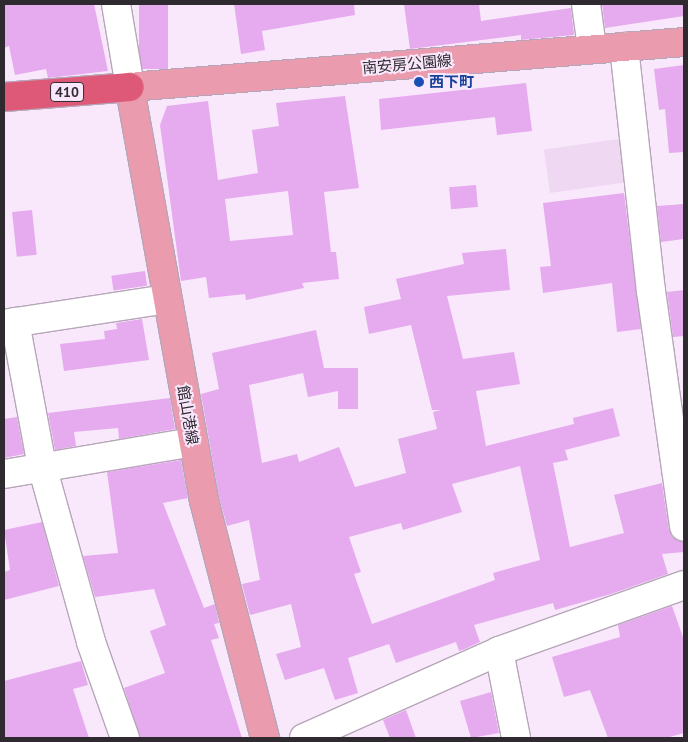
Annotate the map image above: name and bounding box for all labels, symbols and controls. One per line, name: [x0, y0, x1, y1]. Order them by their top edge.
street label: 南安房公園線: [361, 51, 453, 77]
place label: 西下町: [429, 73, 474, 91]
marker: 西下町: [413, 76, 425, 88]
road number: 410: [50, 80, 84, 104]
street label: 館山港線: [174, 384, 202, 446]

